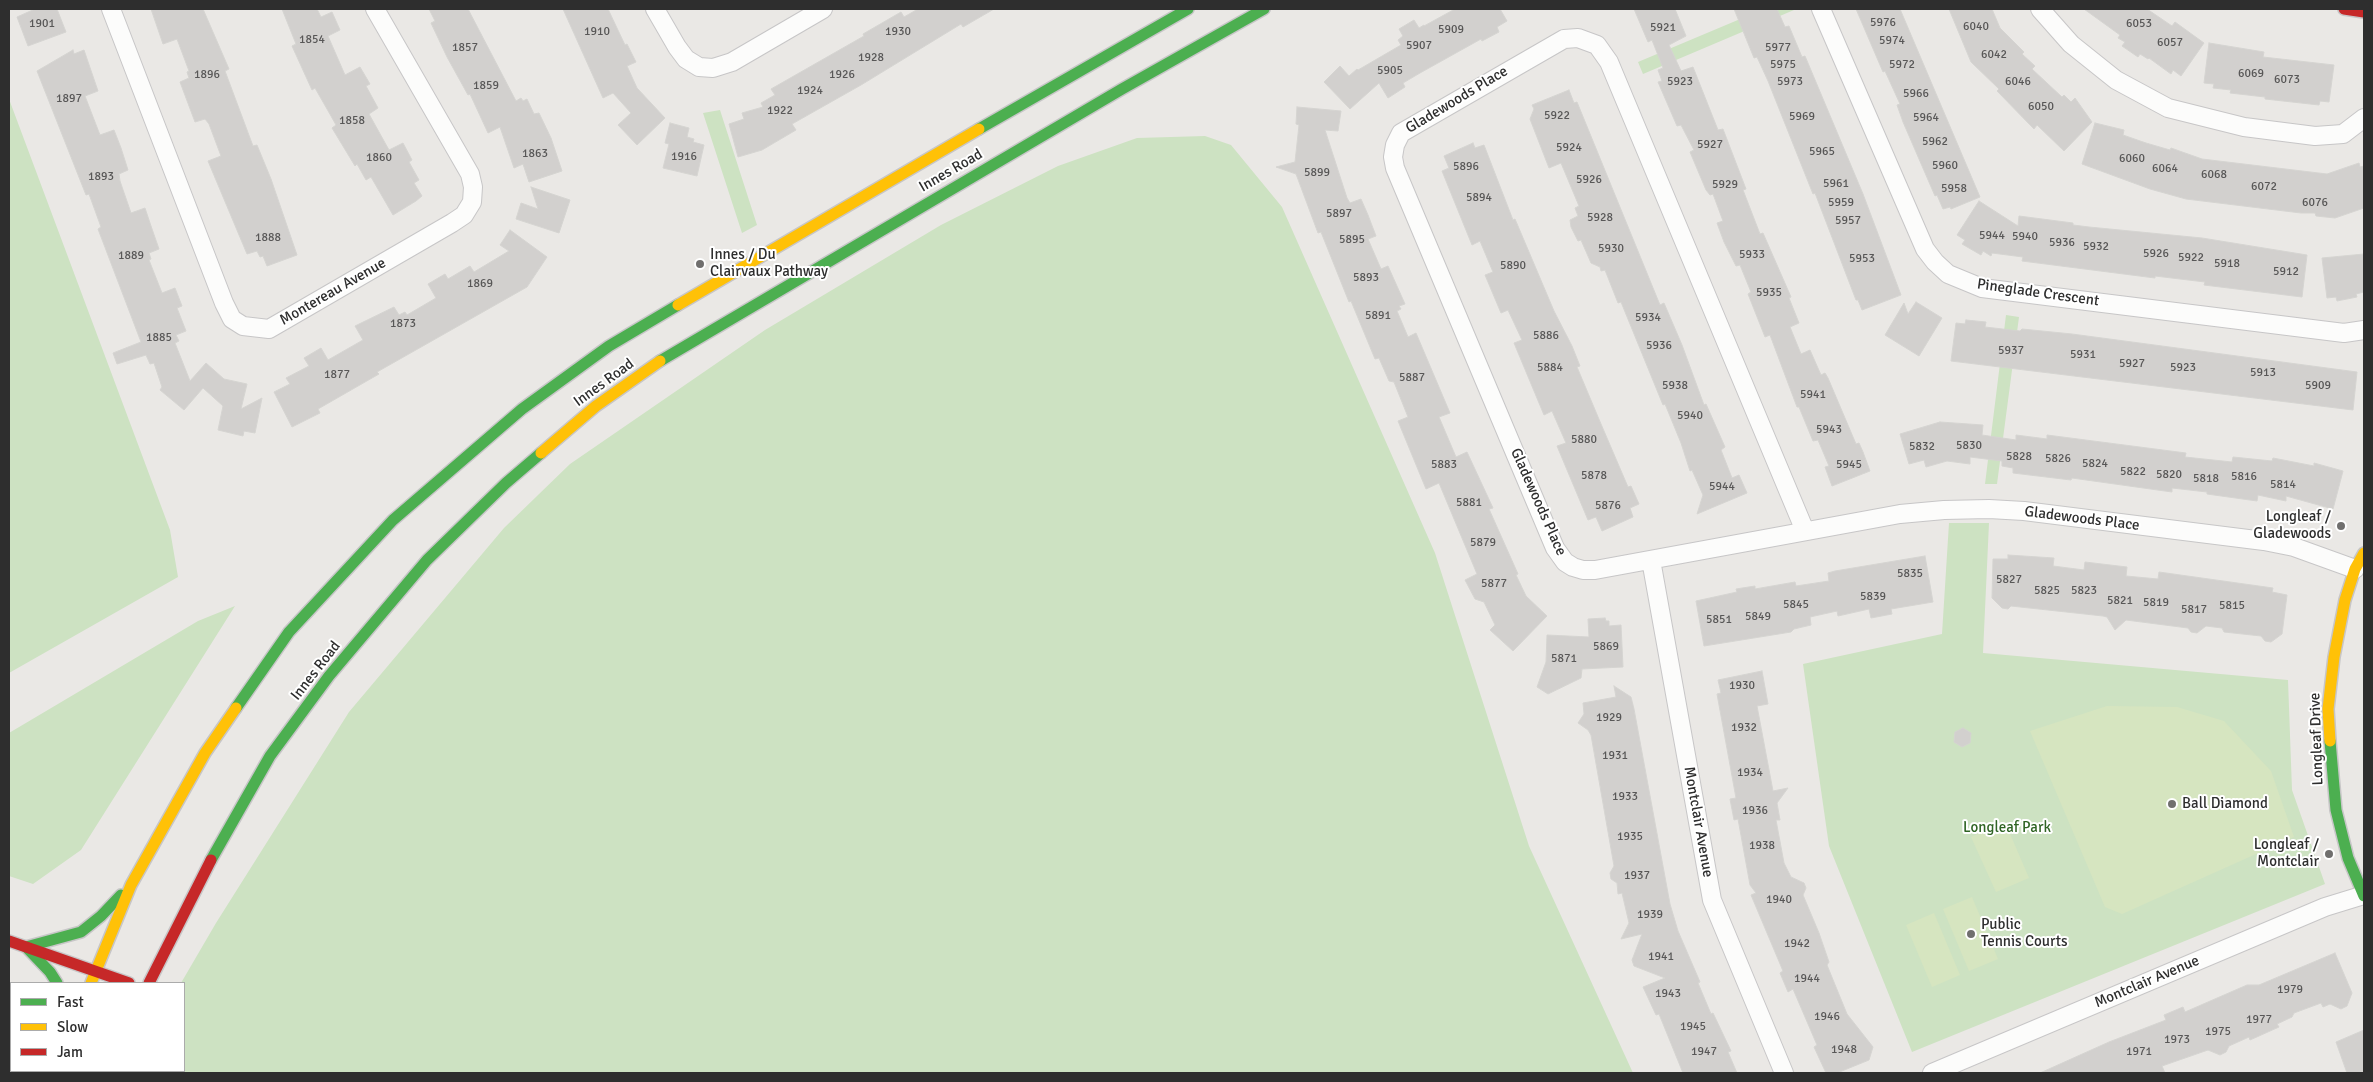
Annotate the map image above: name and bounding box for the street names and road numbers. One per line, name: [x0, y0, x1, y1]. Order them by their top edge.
street label: Gladewoods Place: [1403, 62, 1511, 138]
street label: Innes Road: [916, 146, 986, 196]
street label: Montereau Avenue: [277, 254, 389, 330]
street label: Pineglade Crescent: [1976, 276, 2100, 310]
street label: Innes Road: [570, 355, 638, 411]
street label: Gladewoods Place: [1506, 445, 1570, 559]
street label: Gladewoods Place: [2023, 503, 2141, 535]
street label: Innes Road: [287, 638, 345, 704]
street label: Longleaf Drive: [2306, 692, 2328, 786]
street label: Montclair Avenue: [1679, 765, 1717, 879]
street label: Montclair Avenue: [2092, 952, 2202, 1012]

